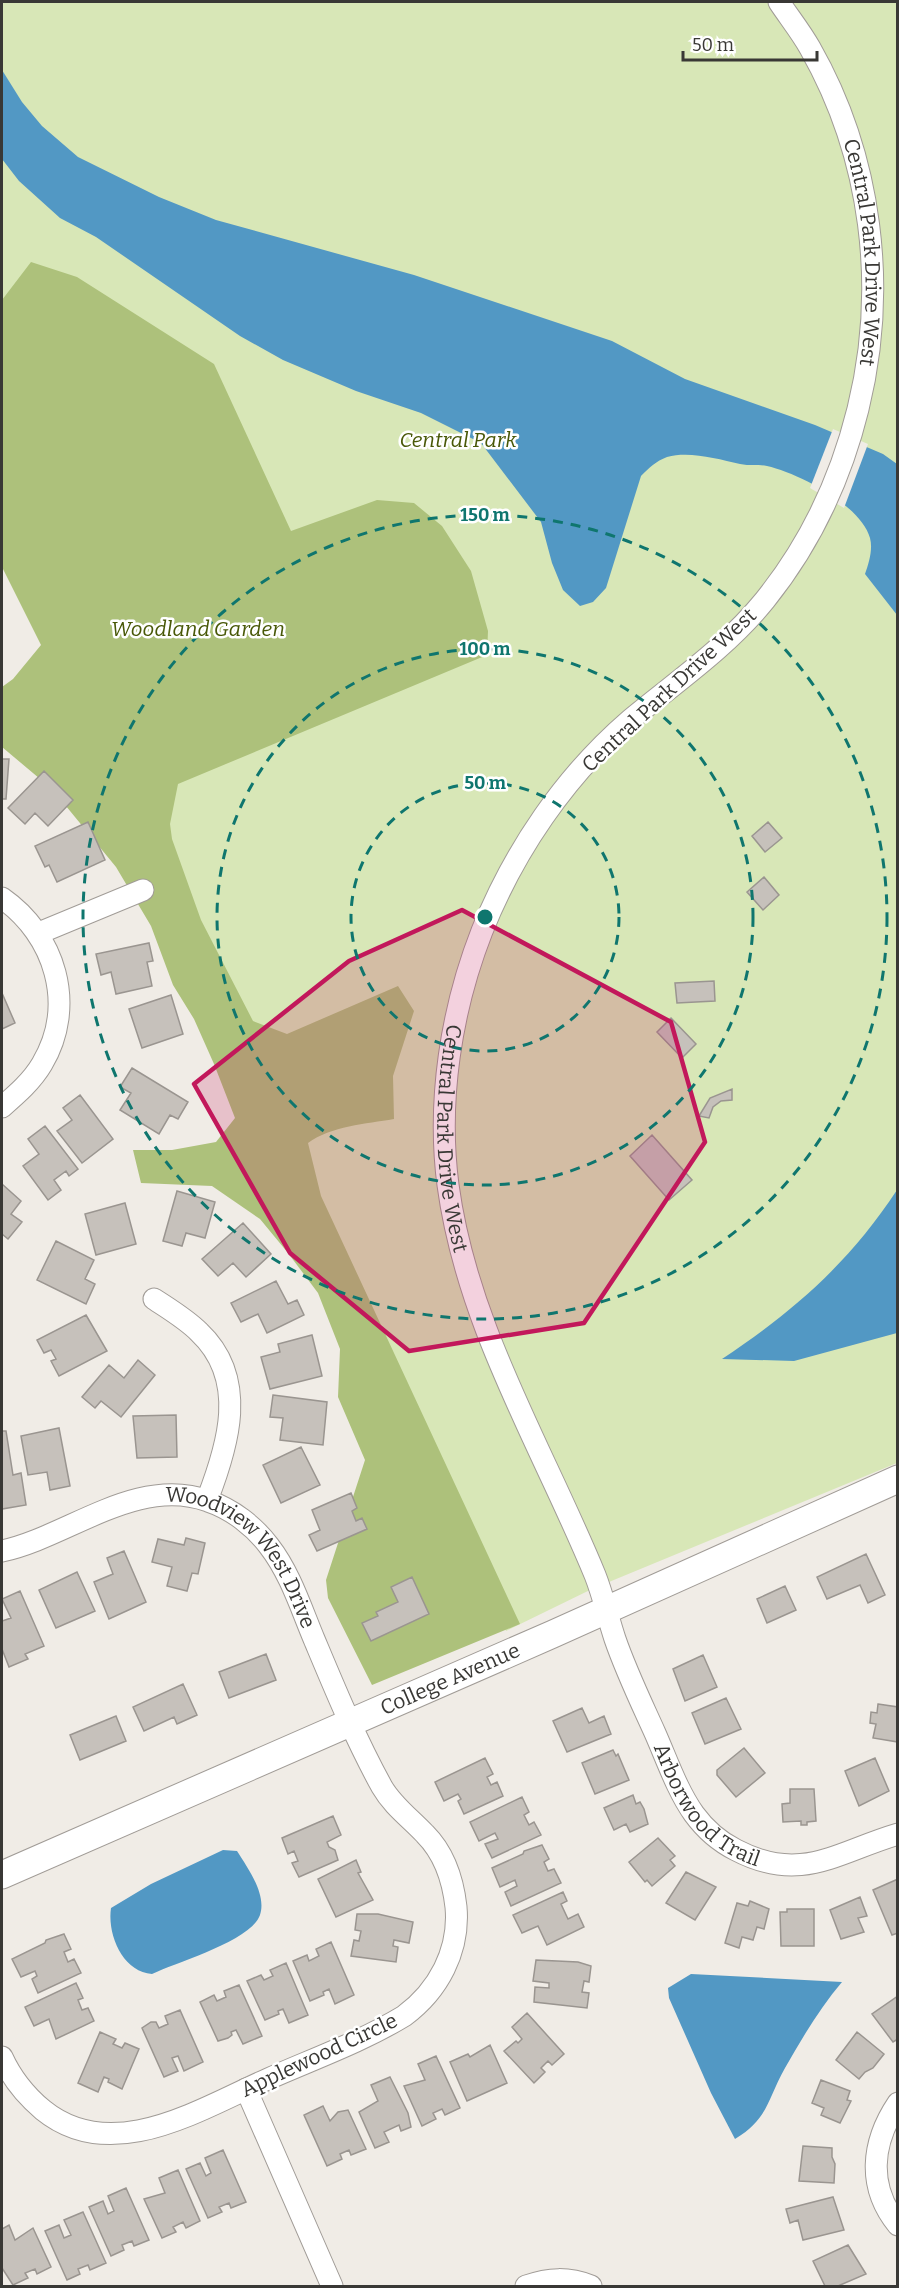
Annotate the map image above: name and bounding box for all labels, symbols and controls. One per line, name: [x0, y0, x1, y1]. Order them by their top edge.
scale bar: [683, 24, 816, 62]
text: 50 m: [692, 34, 734, 56]
street label: Central Park Drive West: [837, 136, 886, 368]
park label: Central Park: [399, 427, 517, 453]
text: 150 m: [460, 504, 510, 526]
street label: Central Park Drive West: [576, 602, 762, 778]
park label: Woodland Garden: [111, 616, 285, 642]
text: 100 m: [459, 638, 511, 660]
text: 50 m: [464, 772, 506, 794]
centre of rings: [475, 907, 495, 927]
street label: Central Park Drive West: [431, 1022, 474, 1255]
street label: Woodview West Drive: [165, 1481, 321, 1632]
street label: College Avenue: [376, 1637, 524, 1721]
street label: Arborwood Trail: [648, 1739, 764, 1872]
street label: Applewood Circle: [237, 2007, 401, 2103]

